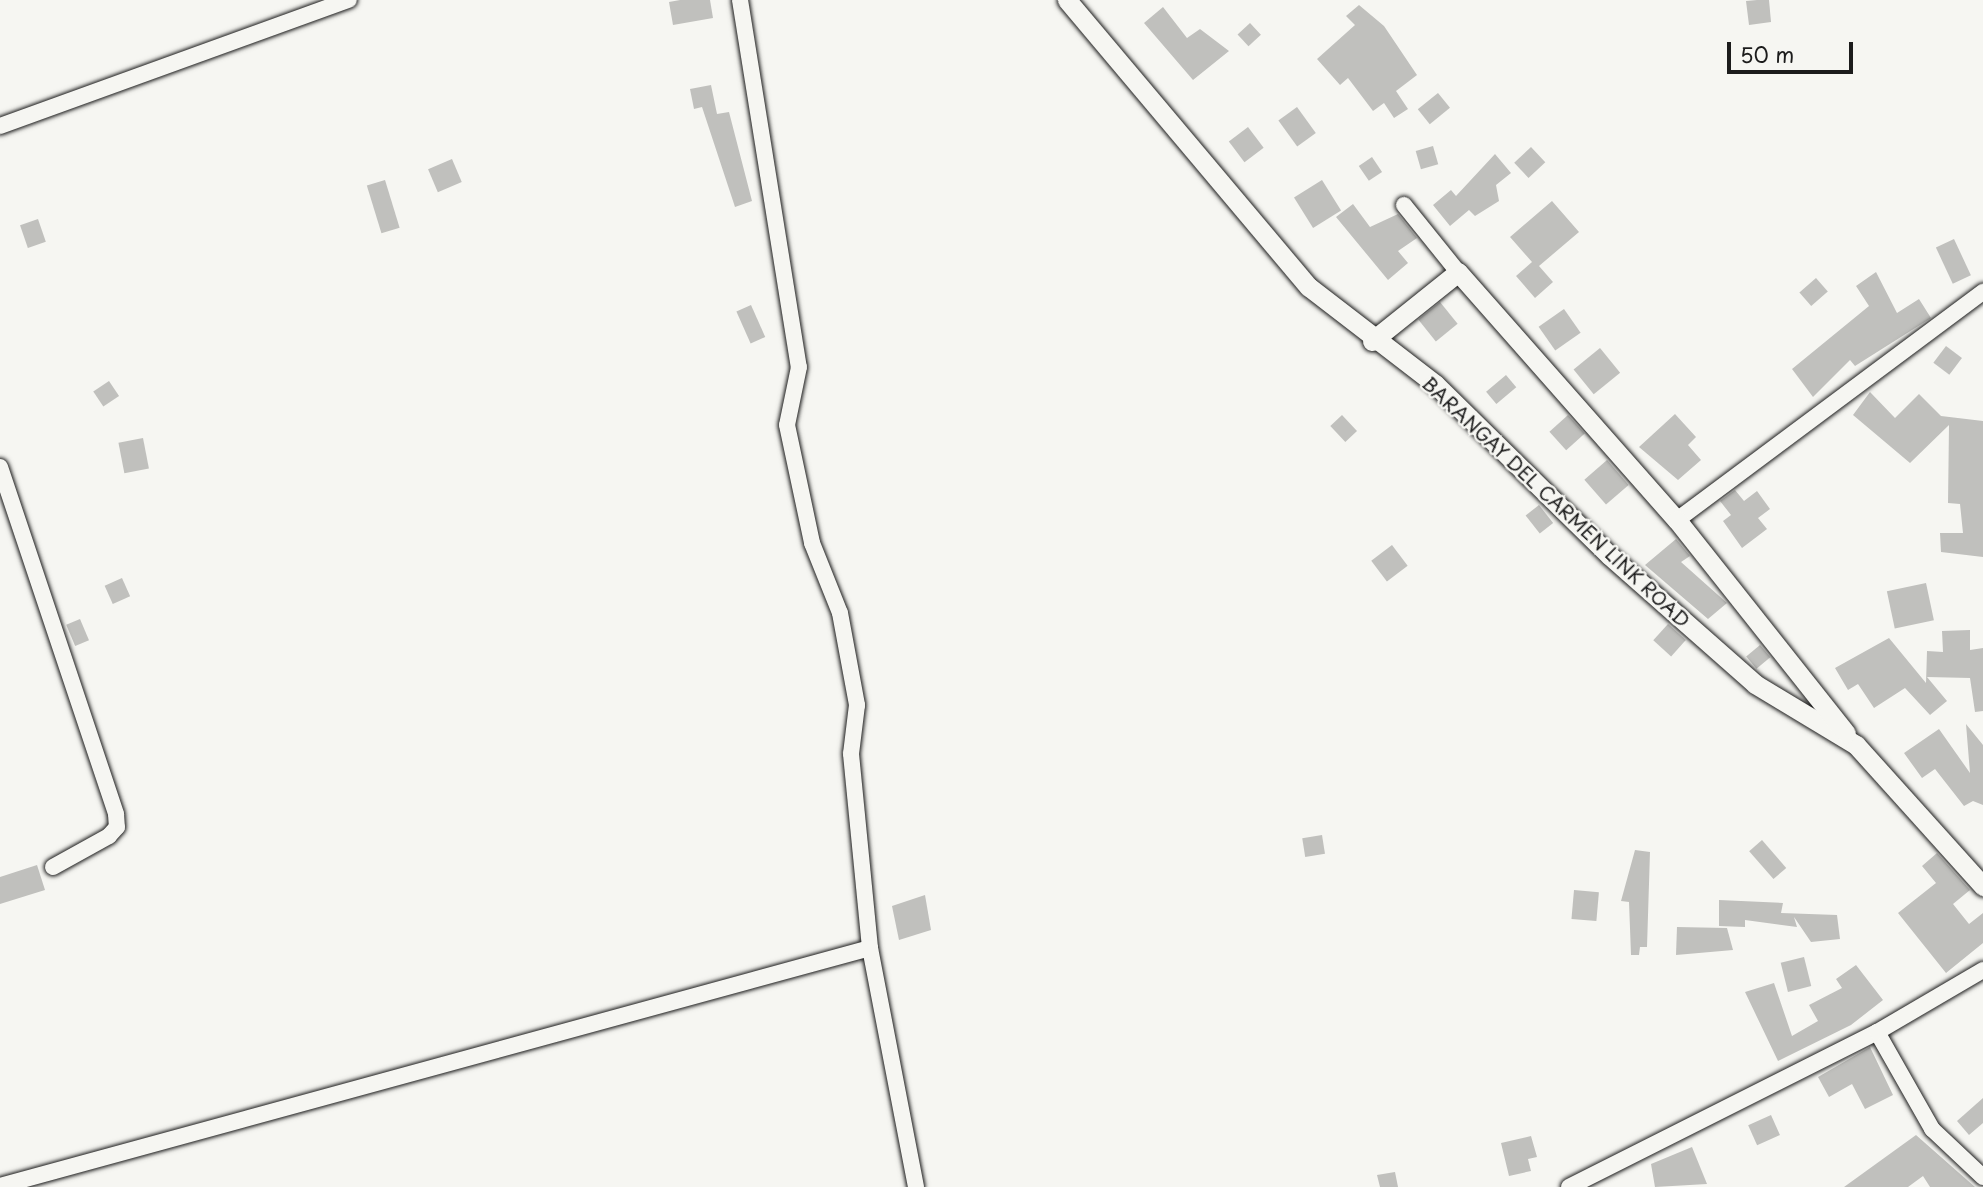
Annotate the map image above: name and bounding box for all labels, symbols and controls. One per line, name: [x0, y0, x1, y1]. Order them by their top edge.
scale bar: [1731, 28, 1857, 72]
text: 50 m: [1740, 38, 1794, 70]
street label: BARANGAY DEL CARMEN LINK ROAD: [1415, 370, 1697, 634]

